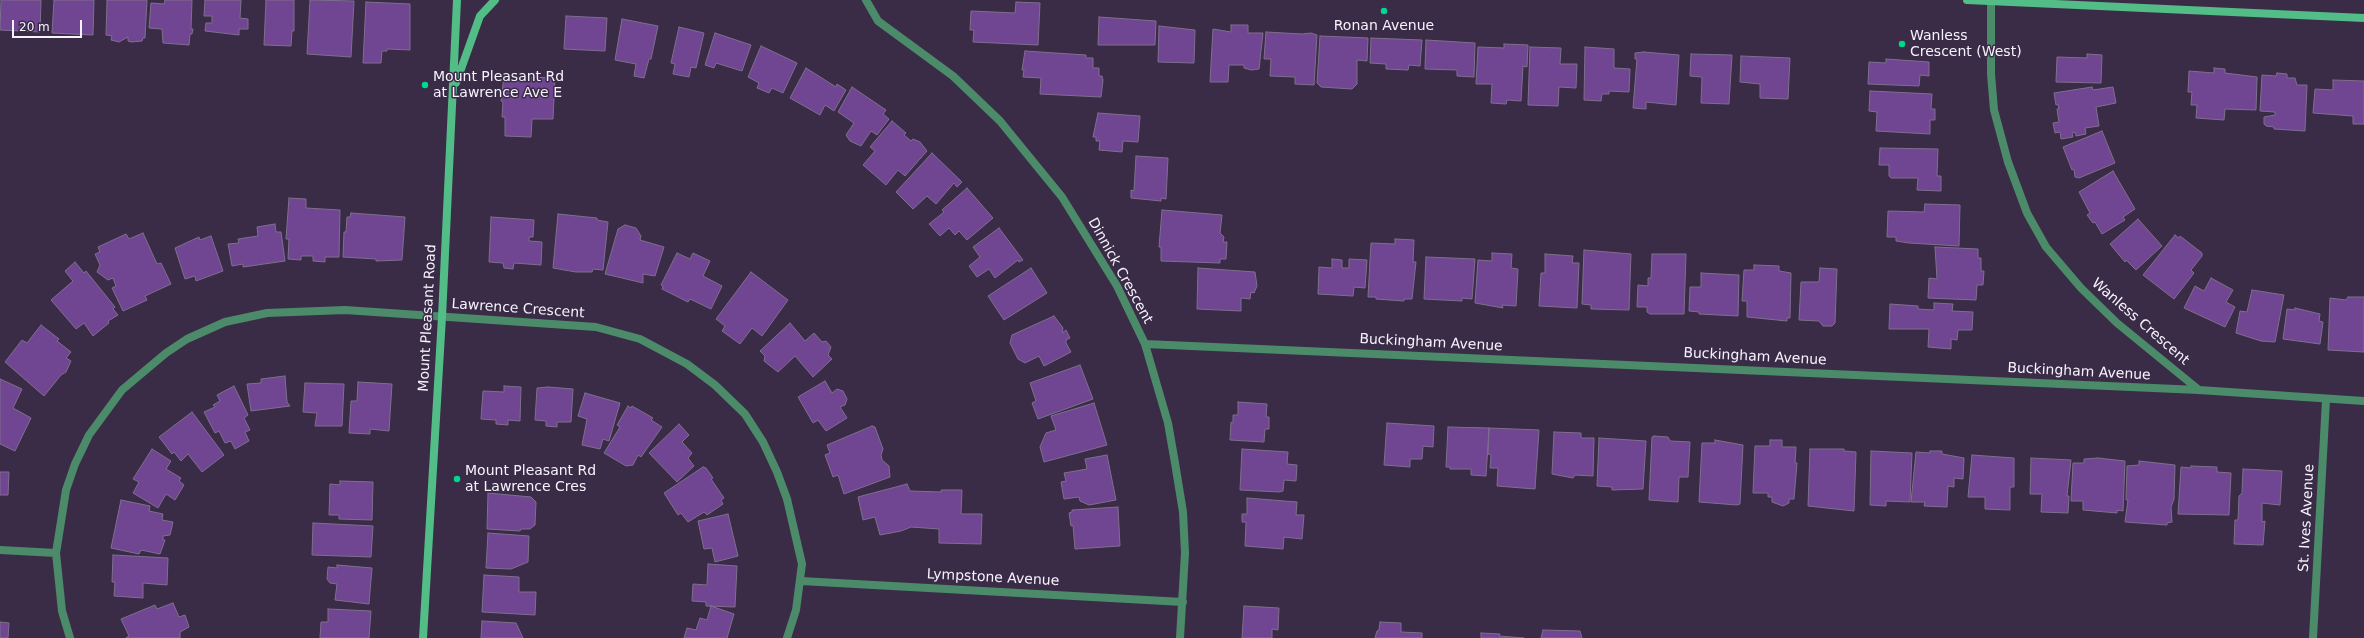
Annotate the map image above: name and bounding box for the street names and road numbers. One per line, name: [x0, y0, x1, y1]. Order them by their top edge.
street label: Dinnick Crescent: [1084, 215, 1156, 327]
street label: Mount Pleasant Road: [416, 244, 440, 392]
street label: Wanless Crescent: [2088, 275, 2192, 369]
street label: Lawrence Crescent: [451, 296, 585, 322]
street label: Buckingham Avenue: [1359, 331, 1503, 355]
street label: Buckingham Avenue: [1683, 345, 1827, 369]
street label: Buckingham Avenue: [2007, 360, 2151, 384]
street label: St. Ives Avenue: [2296, 464, 2318, 572]
street label: Lympstone Avenue: [926, 566, 1060, 590]

